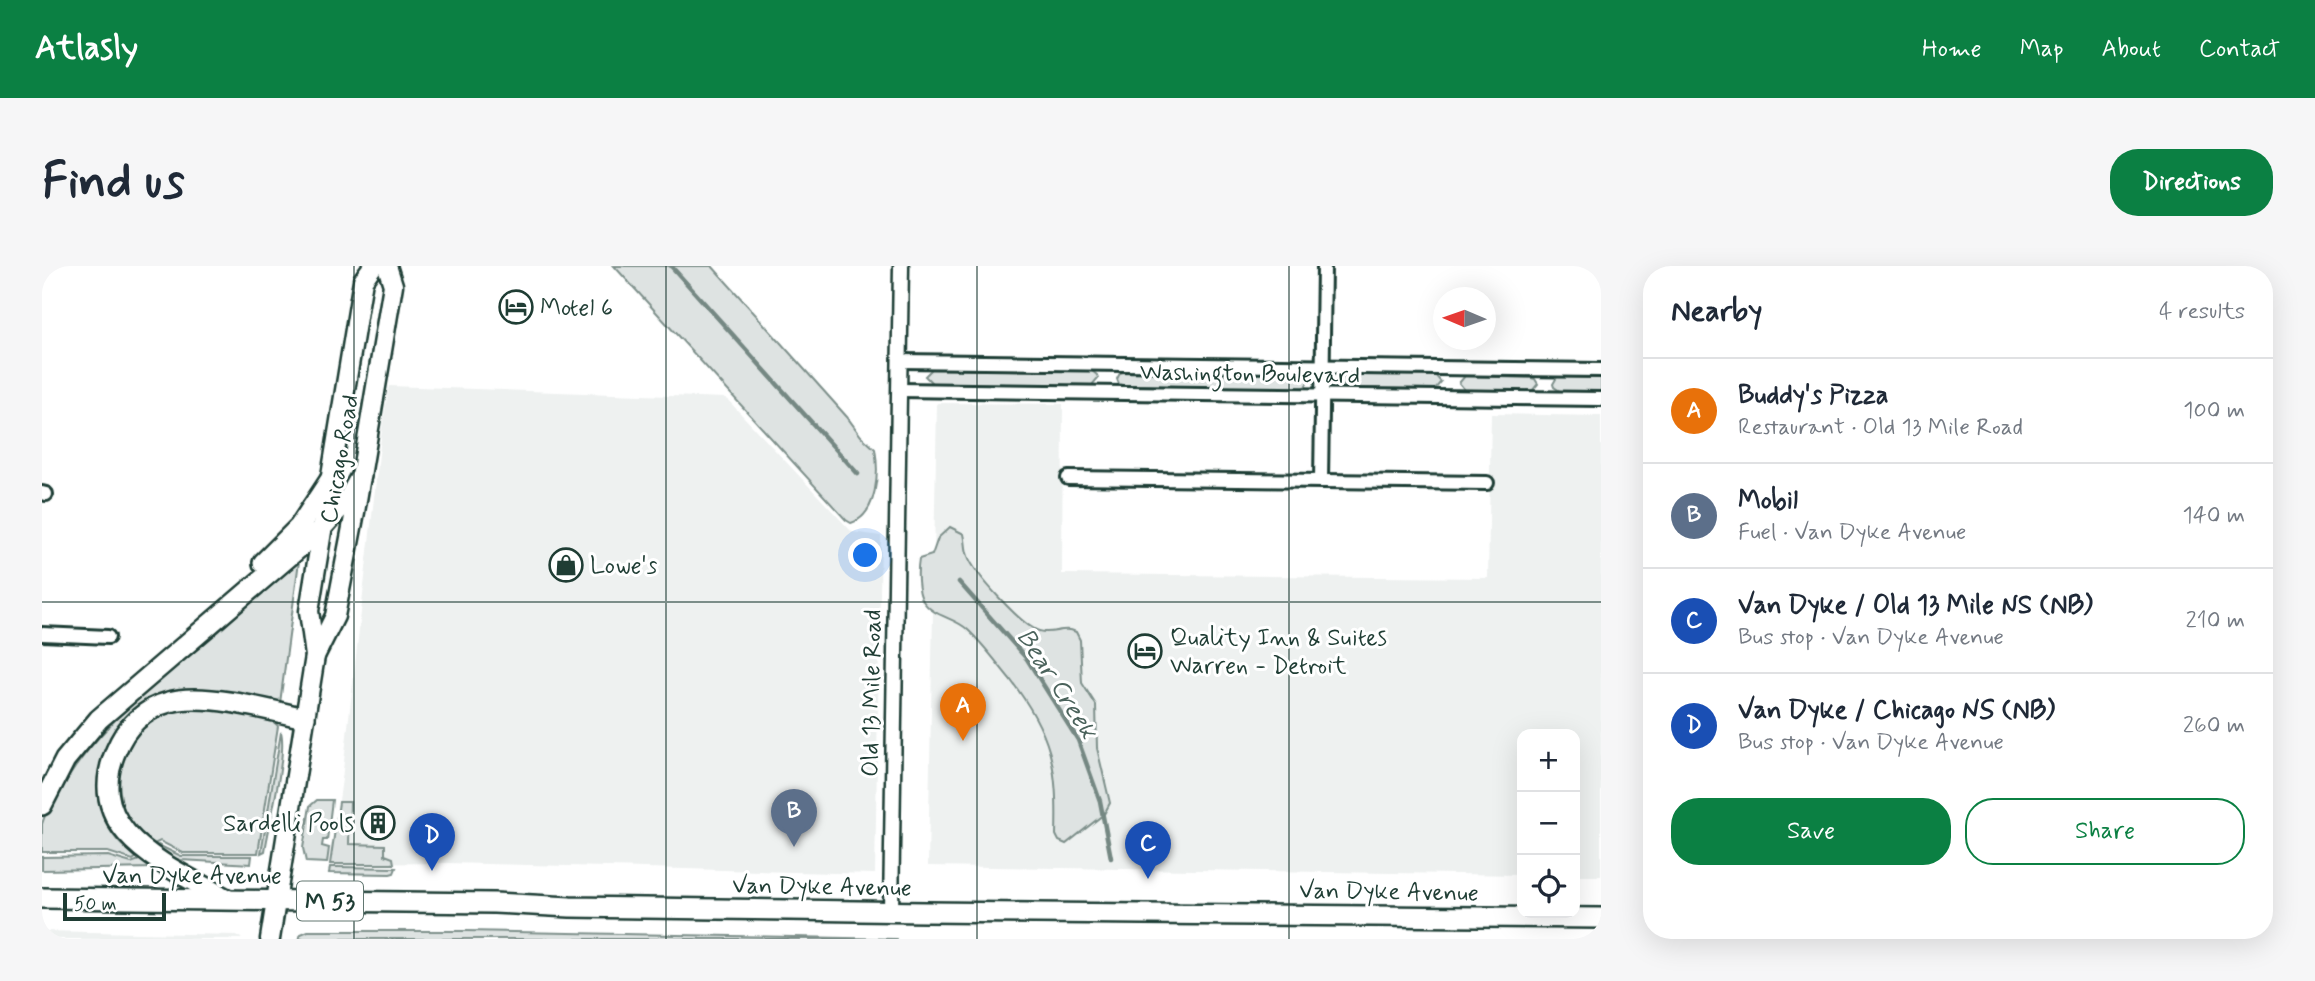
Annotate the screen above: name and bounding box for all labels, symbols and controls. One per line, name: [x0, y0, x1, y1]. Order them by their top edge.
text: Atlasly: [35, 27, 138, 71]
text: Home: [1922, 34, 1982, 65]
text: Map: [2020, 34, 2064, 65]
text: About: [2102, 34, 2161, 65]
text: Contact: [2199, 34, 2280, 65]
button: Directions: [2110, 149, 2273, 216]
text: Find us: [42, 150, 185, 215]
north arrow: [1433, 287, 1496, 350]
hotel icon: Motel 6: [497, 288, 535, 326]
text: Nearby: [1671, 292, 1762, 331]
place label: Motel 6: [540, 293, 613, 324]
text: 4 results: [2159, 297, 2245, 327]
street label: Washington Boulevard: [1139, 357, 1360, 395]
text: Buddy's Pizza: [1738, 379, 1888, 413]
street label: Chicago Road: [314, 392, 367, 526]
text: A: [1686, 396, 1702, 426]
text: 100 m: [2183, 396, 2245, 426]
text: Restaurant · Old 13 Mile Road: [1738, 413, 2023, 443]
text: Mobil: [1738, 484, 1798, 518]
text: B: [1687, 501, 1701, 531]
text: 140 m: [2182, 501, 2245, 531]
text: Fuel · Van Dyke Avenue: [1738, 518, 1966, 548]
your location: [848, 538, 882, 572]
shop icon: Lowe's: [547, 546, 585, 584]
place label: Lowe's: [590, 551, 658, 582]
text: Van Dyke / Old 13 Mile NS (NB): [1738, 589, 2093, 623]
text: C: [1686, 606, 1702, 636]
text: 210 m: [2185, 606, 2245, 636]
street label: Old 13 Mile Road: [856, 609, 889, 777]
water label: Bear Creek: [1008, 622, 1106, 747]
place label: Quality Inn & Suites Warren - Detroit: [1170, 623, 1387, 682]
text: Bus stop · Van Dyke Avenue: [1738, 623, 2004, 653]
hotel icon: Quality Inn & Suites Warren - Detroit: [1126, 632, 1164, 670]
pin: A: [940, 683, 986, 741]
text: Van Dyke / Chicago NS (NB): [1738, 694, 2055, 728]
text: D: [1686, 711, 1702, 741]
text: 260 m: [2183, 711, 2245, 741]
text: Bus stop · Van Dyke Avenue: [1738, 728, 2004, 758]
map controls: [1517, 729, 1580, 918]
button: +: [1517, 729, 1580, 792]
pin: B: [771, 789, 817, 847]
button: −: [1517, 792, 1580, 855]
button: Save: [1671, 798, 1951, 865]
button: Share: [1965, 798, 2245, 865]
building icon: Sardelli Pools: [359, 804, 397, 842]
place label: Sardelli Pools: [223, 809, 354, 840]
pin: D: [409, 813, 455, 871]
pin: C: [1125, 821, 1171, 879]
button: locate: [1517, 855, 1580, 918]
street label: Van Dyke Avenue: [102, 861, 282, 892]
street label: Van Dyke Avenue: [732, 870, 912, 905]
street label: Van Dyke Avenue: [1299, 875, 1479, 910]
road number: M 53: [297, 881, 363, 920]
scale bar: [63, 890, 166, 922]
text: 50 m: [74, 892, 117, 917]

